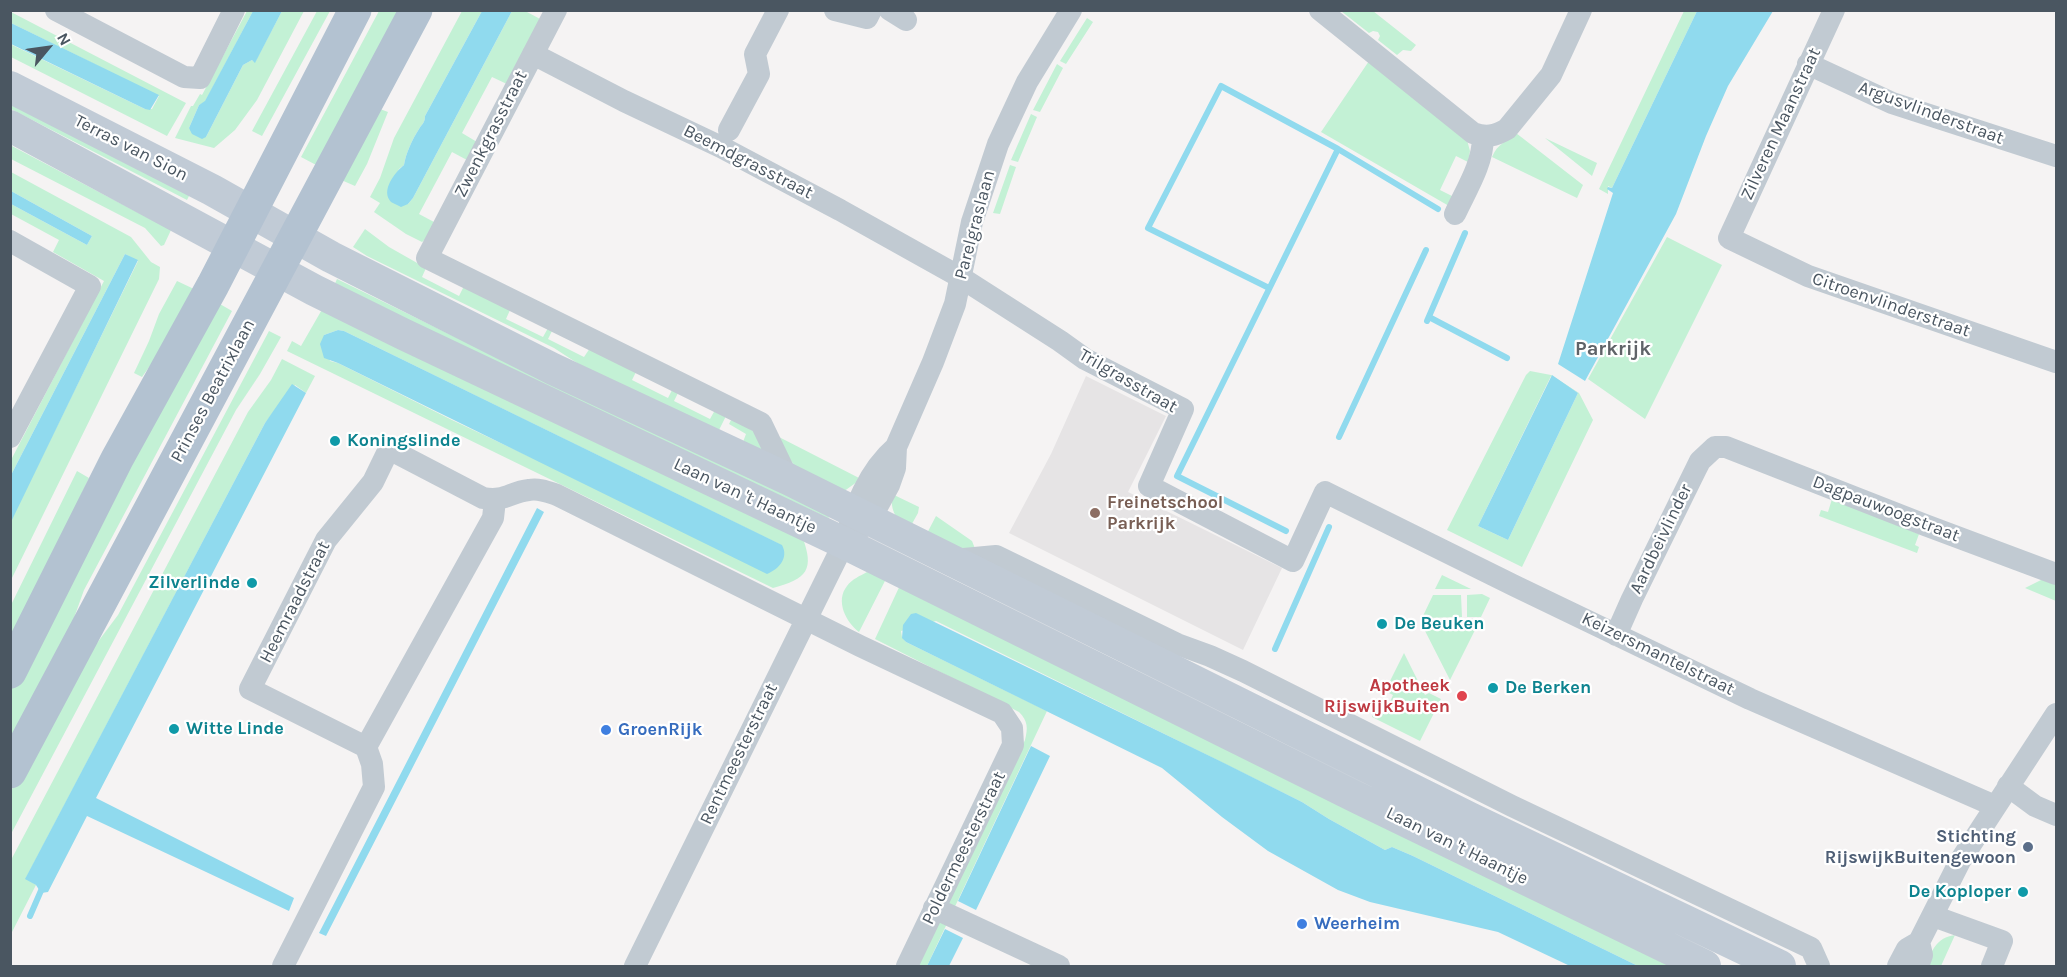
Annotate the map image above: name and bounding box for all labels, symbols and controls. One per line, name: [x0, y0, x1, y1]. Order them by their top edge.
north arrow: [18, 18, 78, 78]
text: N: [53, 29, 75, 49]
street label: Zilveren Maanstraat: [1736, 44, 1826, 204]
street label: Zwenkgrasstraat: [450, 67, 532, 201]
street label: Argusvlinderstraat: [1855, 77, 2007, 149]
street label: Terras van Sion: [71, 110, 191, 186]
street label: Beemdgrasstraat: [680, 120, 816, 204]
street label: Parelgraslaan: [950, 168, 1000, 282]
street label: Citroenvlinderstraat: [1809, 268, 1973, 342]
street label: Prinses Beatrixlaan: [166, 316, 260, 466]
district label: Parkrijk: [1575, 337, 1651, 361]
street label: Trilgrasstraat: [1075, 344, 1181, 418]
place label: Koningslinde: [347, 430, 460, 452]
marker: Koningslinde: [328, 434, 342, 448]
street label: Laan van 't Haantje: [670, 453, 820, 539]
street label: Dagpauwoogstraat: [1810, 471, 1962, 547]
street label: Aardbeivlinder: [1625, 481, 1697, 597]
place label: Freinetschool Parkrijk: [1107, 492, 1223, 534]
marker: Freinetschool Parkrijk: [1088, 506, 1102, 520]
street label: Heemraadstraat: [255, 538, 335, 666]
place label: Zilverlinde: [148, 572, 240, 594]
marker: Zilverlinde: [245, 576, 259, 590]
street label: Keizersmantelstraat: [1578, 608, 1738, 700]
place label: De Beuken: [1394, 613, 1484, 635]
marker: De Beuken: [1375, 617, 1389, 631]
place label: Apotheek RijswijkBuiten: [1324, 675, 1450, 718]
place label: De Berken: [1505, 677, 1591, 699]
street label: Rentmeesterstraat: [695, 680, 783, 828]
marker: De Berken: [1486, 681, 1500, 695]
marker: Apotheek RijswijkBuiten: [1455, 689, 1469, 703]
place label: Witte Linde: [186, 718, 284, 740]
place label: GroenRijk: [618, 719, 702, 741]
marker: Witte Linde: [167, 722, 181, 736]
marker: GroenRijk: [599, 723, 613, 737]
street label: Poldermeesterstraat: [917, 768, 1011, 928]
street label: Laan van 't Haantje: [1382, 802, 1532, 890]
place label: Stichting RijswijkBuitengewoon: [1825, 826, 2016, 868]
marker: Stichting RijswijkBuitengewoon: [2021, 840, 2035, 854]
place label: De Koploper: [1908, 881, 2011, 903]
marker: De Koploper: [2016, 885, 2030, 899]
place label: Weerheim: [1314, 913, 1400, 935]
marker: Weerheim: [1295, 917, 1309, 931]

